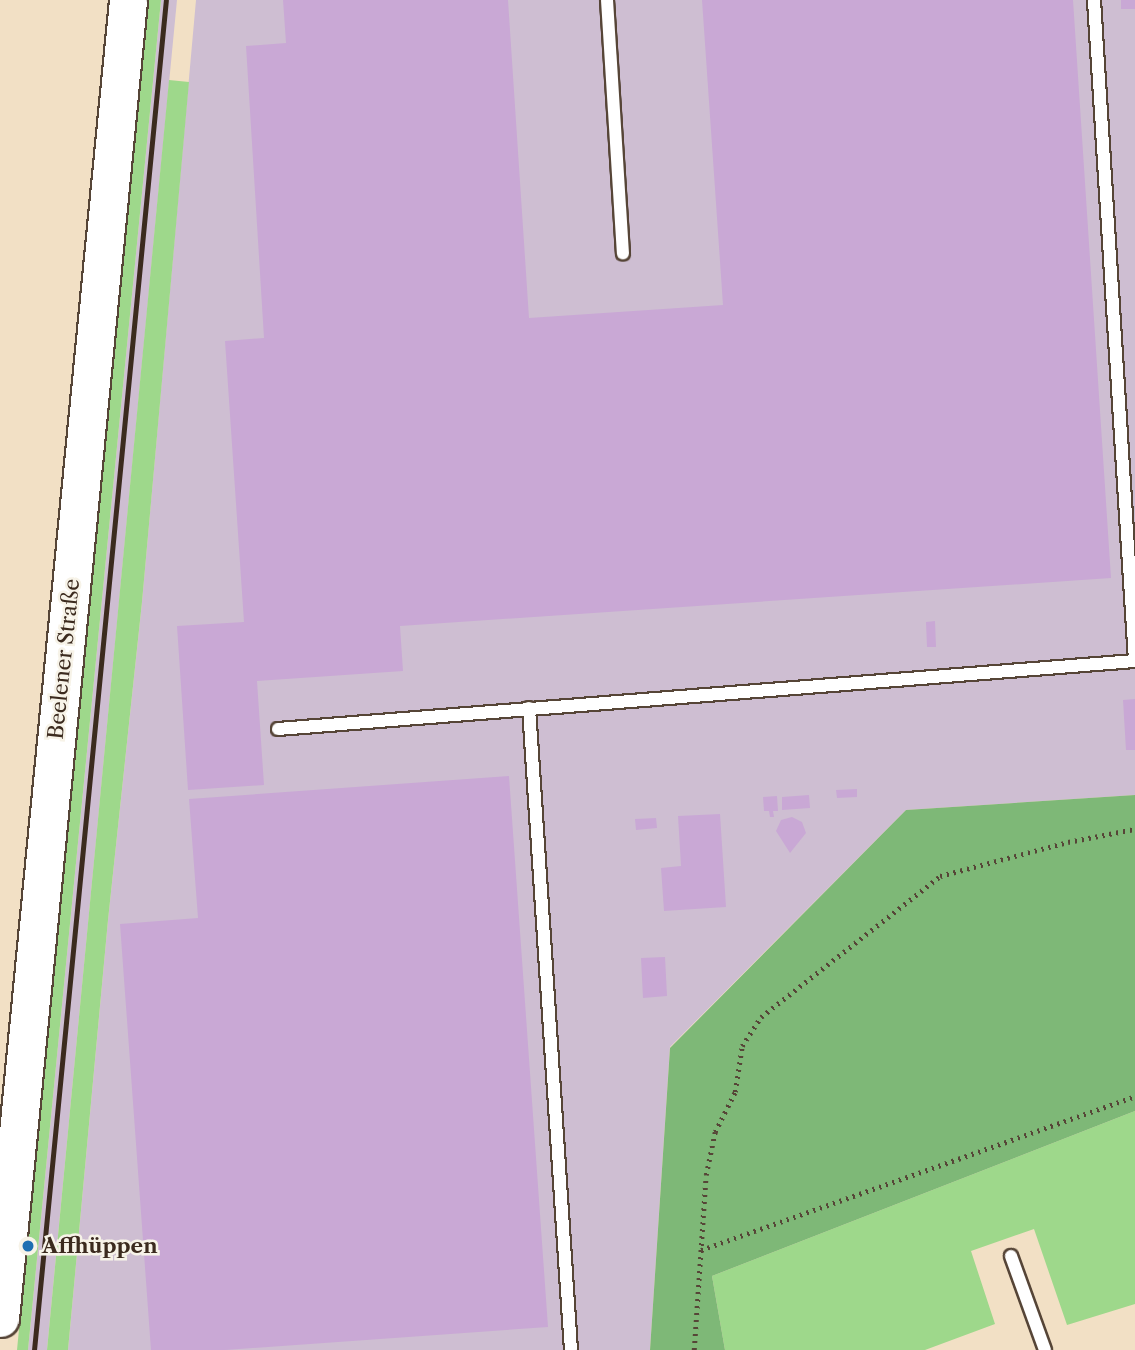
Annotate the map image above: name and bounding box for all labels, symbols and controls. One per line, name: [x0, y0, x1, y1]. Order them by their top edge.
street label: Beelener Straße: [43, 577, 85, 741]
place label: Affhüppen: [42, 1233, 158, 1259]
marker: Affhüppen: [20, 1238, 36, 1254]

